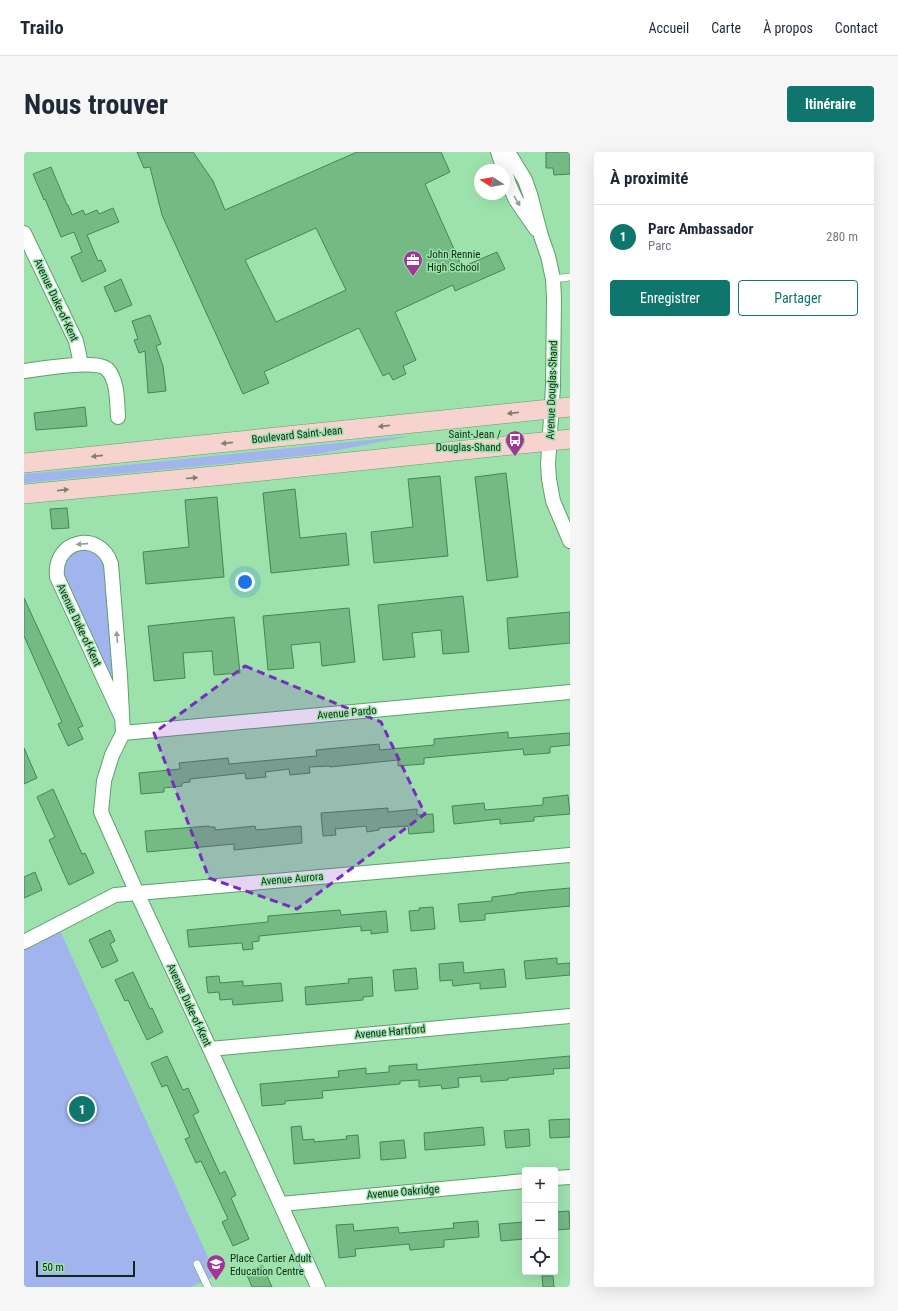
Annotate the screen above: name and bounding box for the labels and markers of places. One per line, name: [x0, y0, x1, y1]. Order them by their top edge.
place label: John Rennie High School: [427, 248, 480, 274]
office icon: John Rennie High School: [402, 249, 424, 277]
place label: Saint-Jean / Douglas-Shand: [436, 428, 501, 454]
bus stop icon: Saint-Jean / Douglas-Shand: [504, 429, 526, 457]
pin: 1: [69, 1094, 95, 1124]
place label: Place Cartier Adult Education Centre: [230, 1252, 312, 1278]
school or university icon: Place Cartier Adult Education Centre: [205, 1253, 227, 1281]

